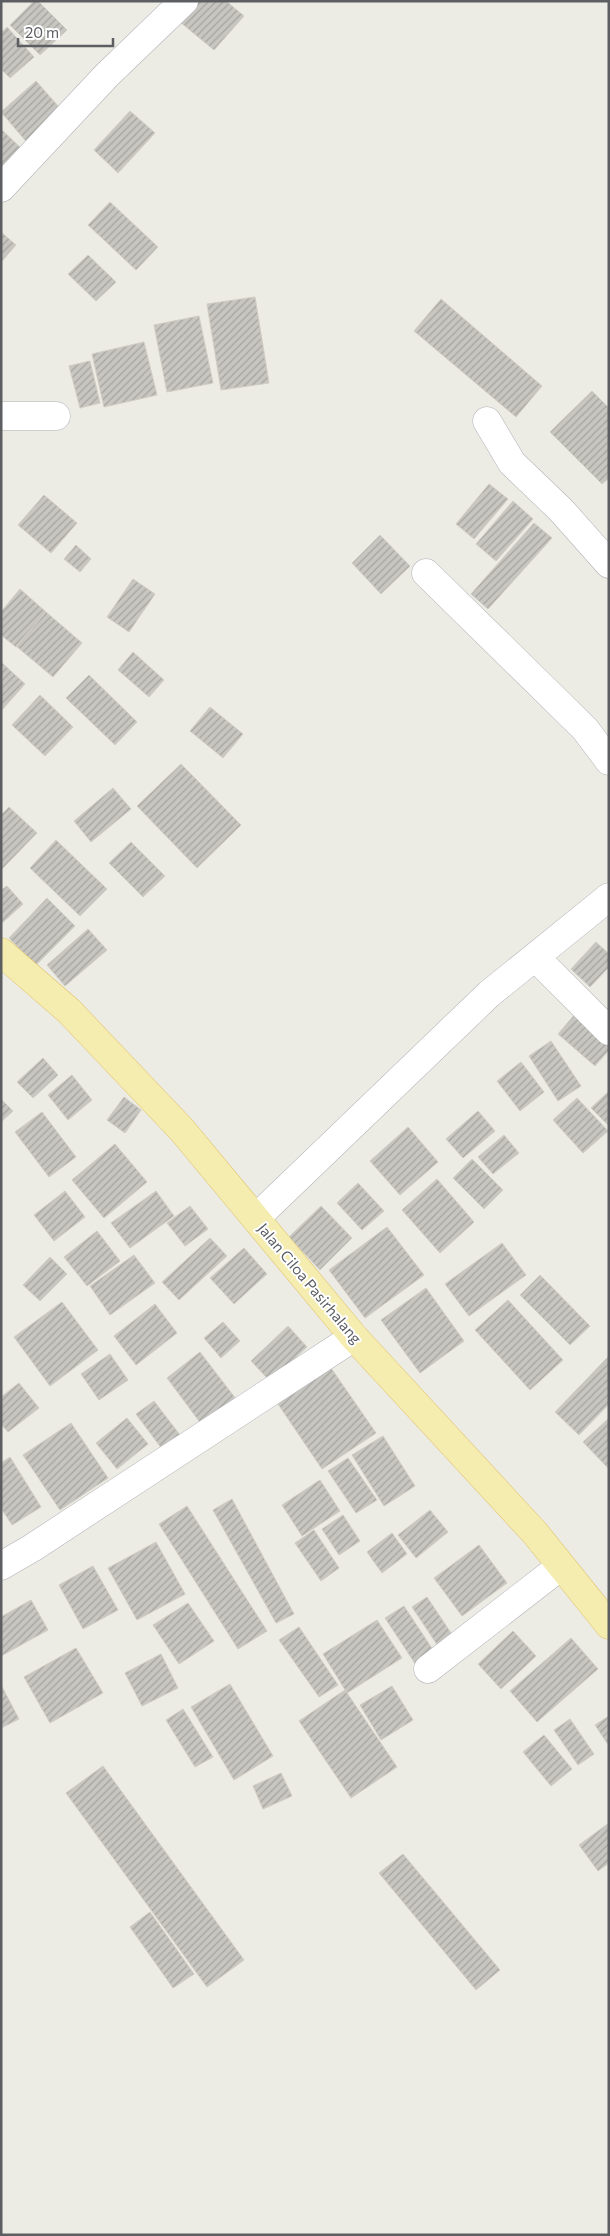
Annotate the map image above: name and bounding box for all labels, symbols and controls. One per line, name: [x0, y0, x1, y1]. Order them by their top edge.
scale bar: [18, 15, 112, 47]
text: 20 m: [25, 23, 59, 41]
street label: Jalan Ciloa Pasirhalang: [254, 1219, 366, 1347]

